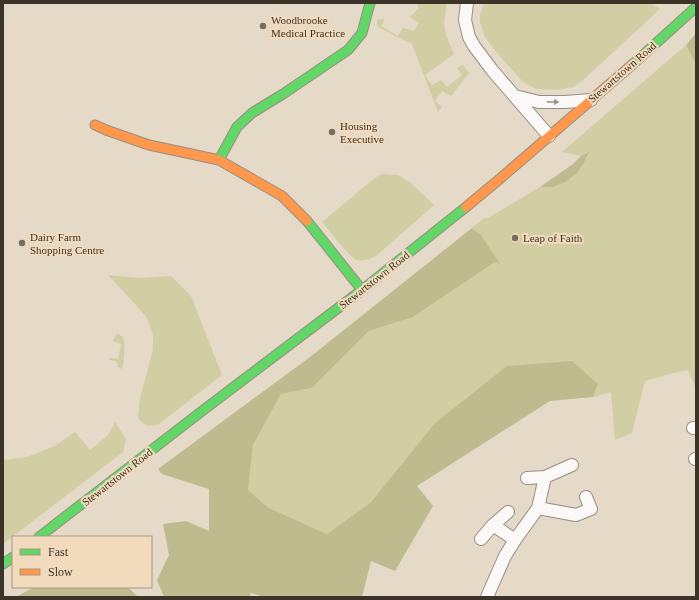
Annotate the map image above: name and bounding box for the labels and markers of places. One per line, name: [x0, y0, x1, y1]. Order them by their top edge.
place label: Woodbrooke Medical Practice: [271, 14, 345, 39]
marker: Woodbrooke Medical Practice: [258, 21, 268, 31]
place label: Housing Executive: [340, 120, 384, 145]
marker: Housing Executive: [327, 127, 337, 137]
place label: Dairy Farm Shopping Centre: [30, 231, 104, 256]
place label: Leap of Faith: [523, 232, 583, 244]
marker: Leap of Faith: [510, 233, 520, 243]
marker: Dairy Farm Shopping Centre: [17, 238, 27, 248]

